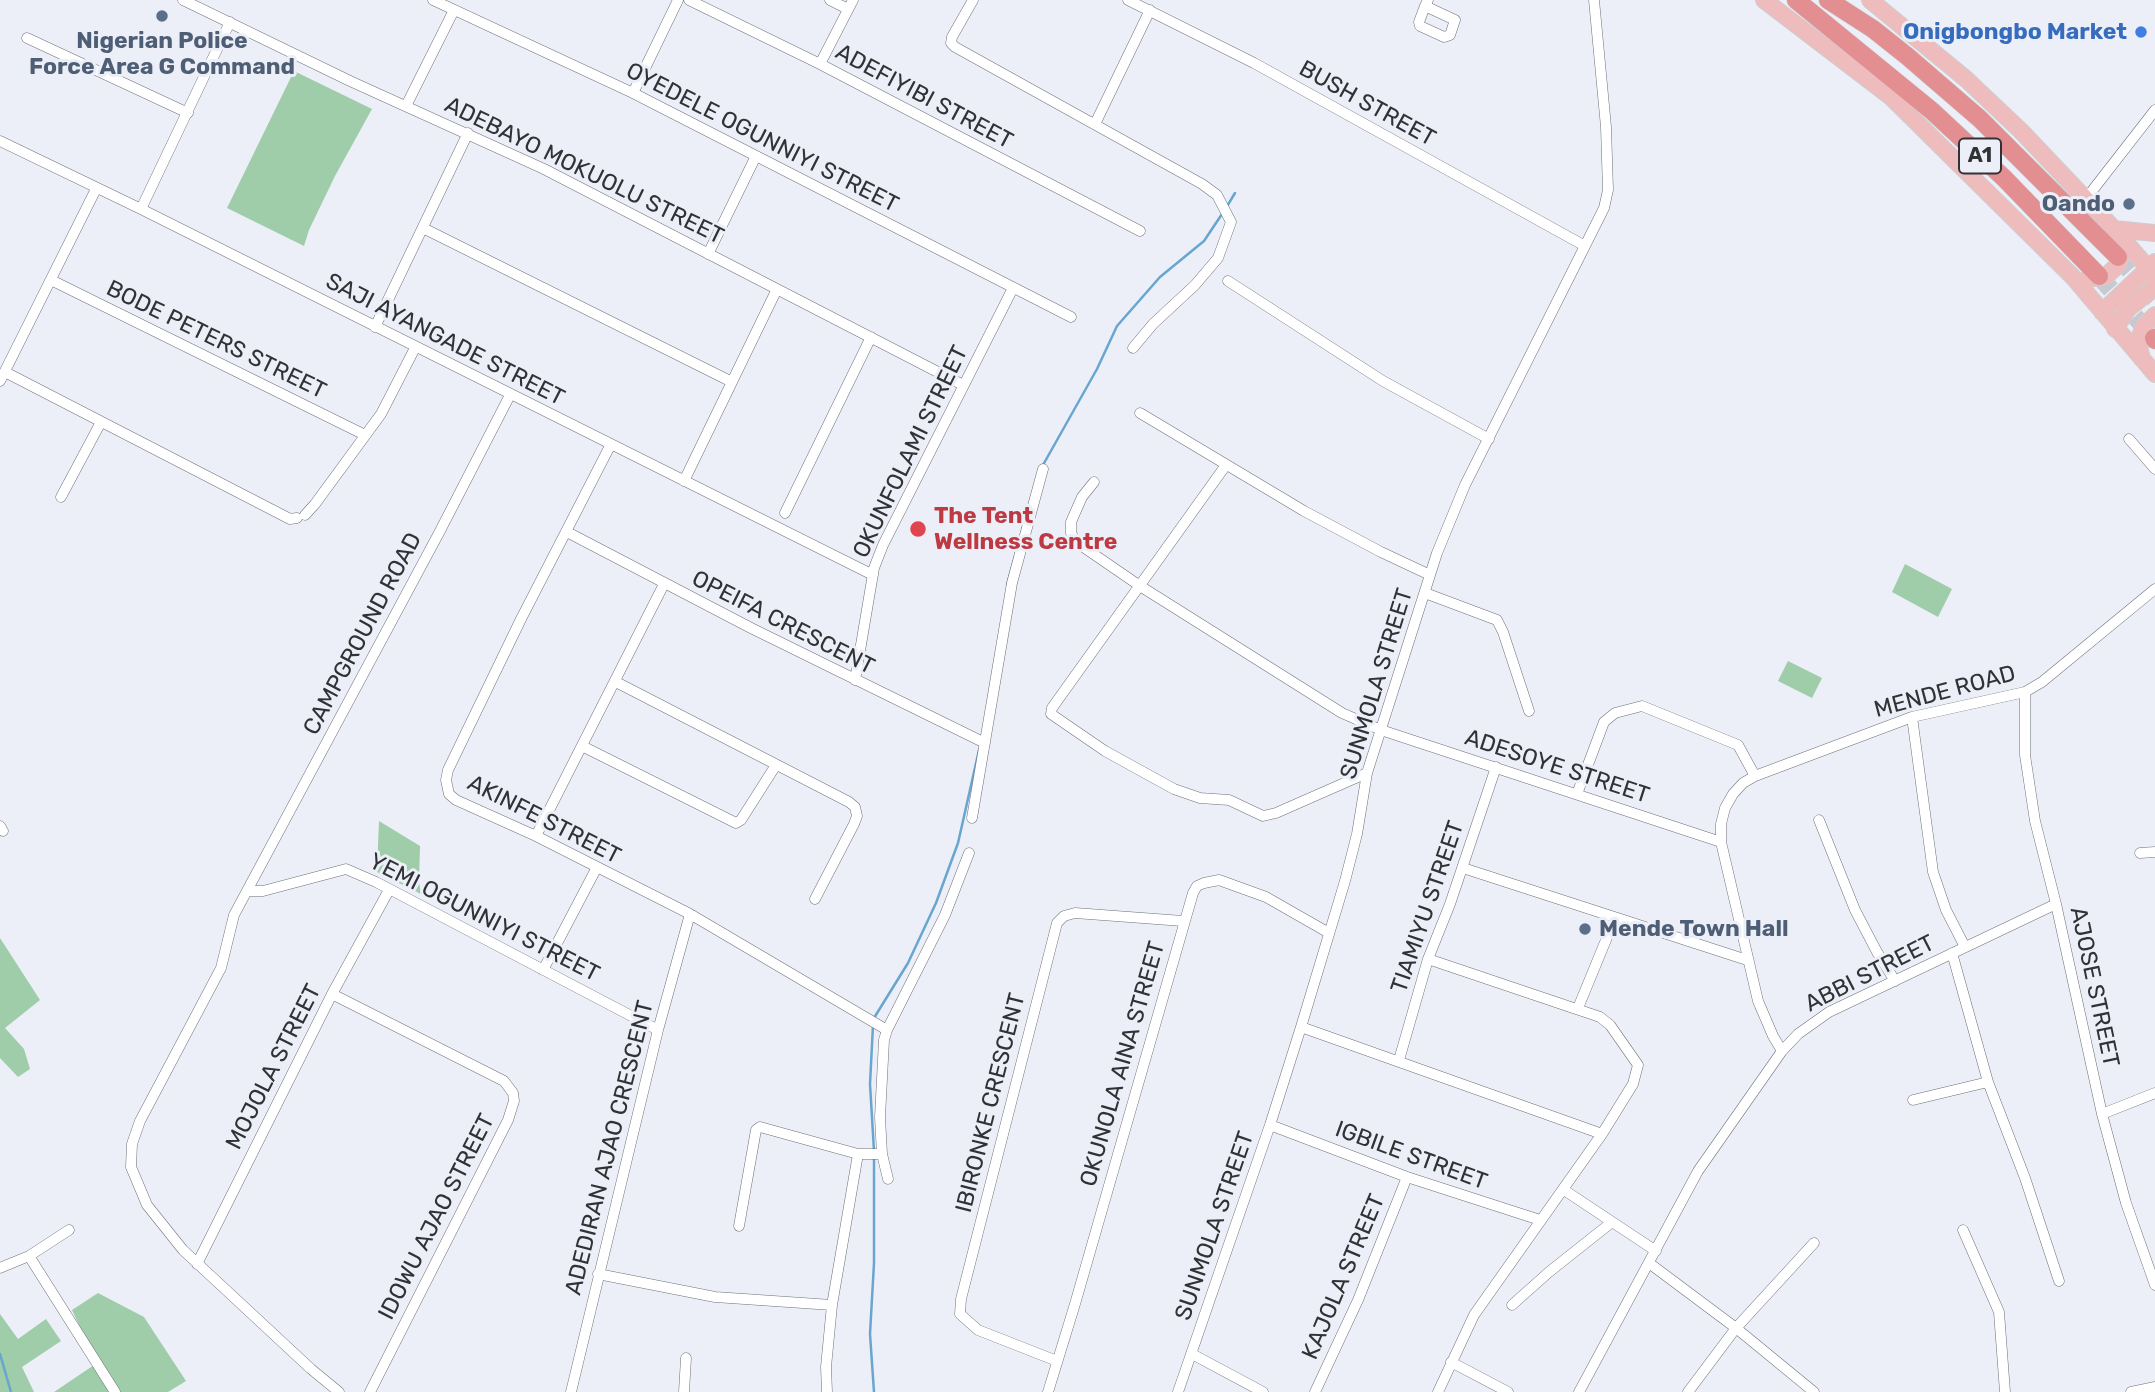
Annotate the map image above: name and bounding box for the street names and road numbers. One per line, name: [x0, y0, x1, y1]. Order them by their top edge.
street label: ADEFIYIBI STREET: [831, 39, 1017, 155]
street label: BUSH STREET: [1294, 55, 1440, 153]
street label: OYEDELE OGUNNIYI STREET: [621, 57, 903, 219]
street label: ADEBAYO MOKUOLU STREET: [440, 91, 728, 251]
road number: A1: [1959, 138, 2001, 174]
street label: SAJI AYANGADE STREET: [321, 268, 569, 412]
street label: BODE PETERS STREET: [102, 275, 330, 405]
street label: OKUNFOLAMI STREET: [848, 341, 974, 563]
street label: CAMPGROUND ROAD: [298, 528, 428, 740]
street label: OPEIFA CRESCENT: [687, 565, 879, 681]
street label: SUNMOLA STREET: [1335, 585, 1419, 783]
street label: MENDE ROAD: [1871, 660, 2019, 724]
street label: ADESOYE STREET: [1461, 724, 1653, 810]
street label: AKINFE STREET: [463, 770, 625, 870]
street label: TIAMIYU STREET: [1386, 817, 1470, 997]
street label: YEMI OGUNNIYI STREET: [364, 848, 604, 988]
street label: AJOSE STREET: [2064, 904, 2124, 1070]
street label: ABBI STREET: [1801, 930, 1939, 1018]
street label: OKUNOLA AINA STREET: [1075, 938, 1171, 1190]
street label: MOJOLA STREET: [220, 980, 328, 1154]
street label: IBIRONKE CRESCENT: [950, 990, 1032, 1216]
street label: ADEDIRAN AJAO CRESCENT: [560, 998, 660, 1298]
street label: IDOWU AJAO STREET: [373, 1110, 501, 1324]
street label: IGBILE STREET: [1331, 1116, 1491, 1196]
street label: SUNMOLA STREET: [1170, 1128, 1260, 1324]
street label: KAJOLA STREET: [1297, 1190, 1391, 1364]

